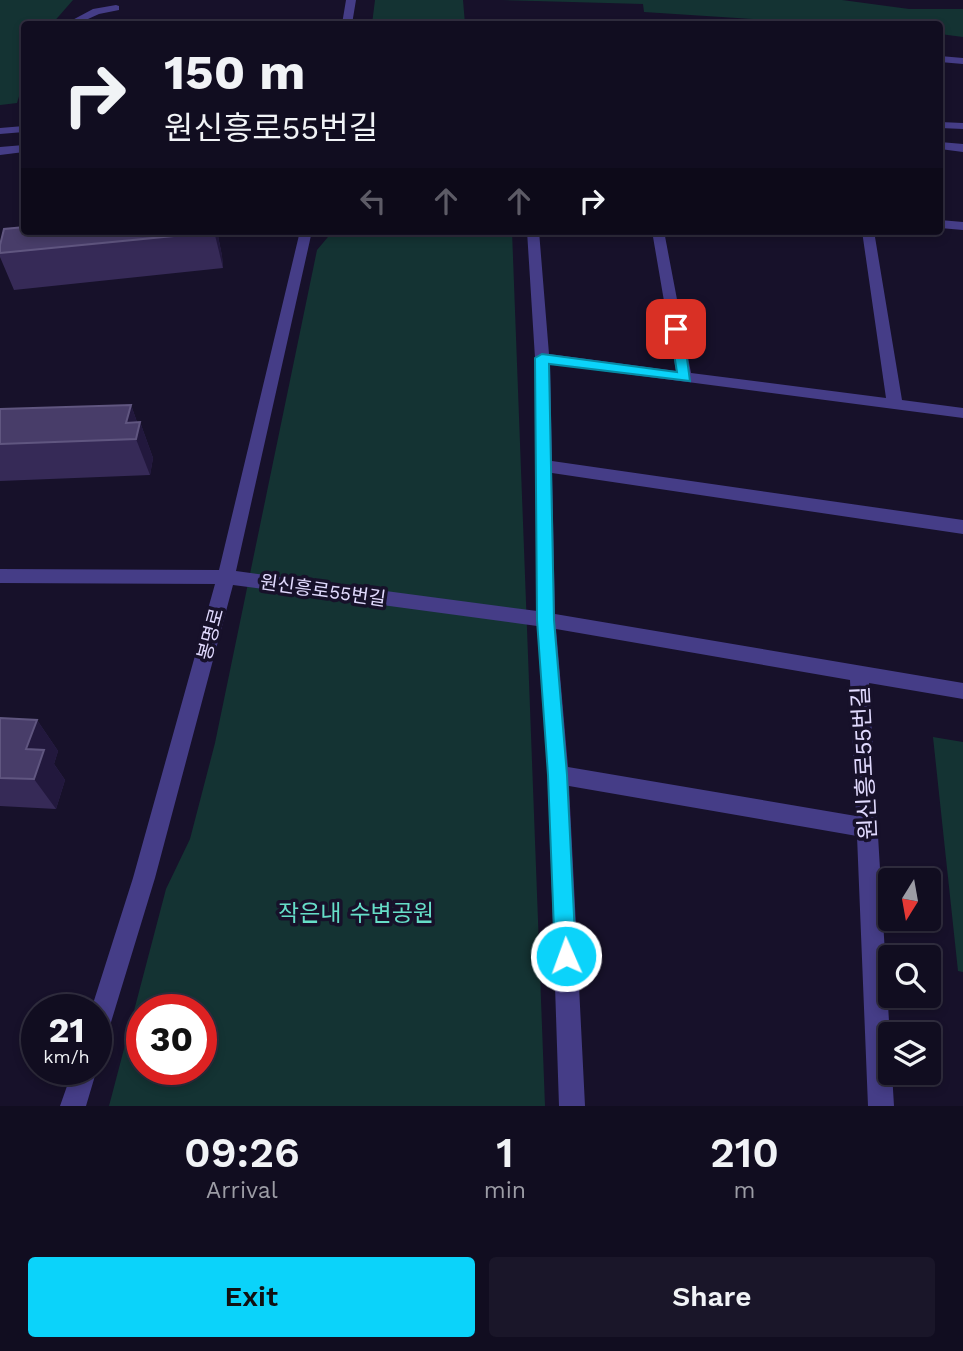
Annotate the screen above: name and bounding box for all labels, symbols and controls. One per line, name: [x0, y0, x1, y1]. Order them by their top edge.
text: 150 m: [164, 43, 305, 101]
icon: right: [49, 49, 140, 140]
text: 원신흥로55번길: [164, 109, 378, 147]
icon: left: [354, 182, 392, 220]
icon: ahead: [427, 182, 465, 220]
icon: ahead: [500, 182, 538, 220]
icon: right: [573, 182, 611, 220]
pin: [646, 299, 706, 359]
icon: arrive: [657, 310, 695, 348]
street label: 원신흥로55번길: [258, 570, 387, 611]
street label: 봉명로: [193, 606, 228, 662]
street label: 원신흥로55번길: [847, 686, 882, 840]
north arrow: [878, 868, 942, 931]
map controls: [878, 868, 941, 1085]
park label: 작은내 수변공원: [278, 900, 434, 927]
position arrow: [529, 919, 603, 993]
button: search: [878, 945, 941, 1008]
speed limit sign: 30: [126, 994, 217, 1085]
text: 21: [49, 1009, 84, 1051]
button: layers: [878, 1022, 941, 1085]
text: km/h: [43, 1046, 90, 1067]
text: 09:26: [184, 1128, 300, 1177]
text: 1: [496, 1128, 514, 1177]
text: 210: [710, 1128, 779, 1177]
text: Arrival: [206, 1177, 278, 1204]
text: min: [484, 1177, 526, 1204]
text: m: [734, 1177, 755, 1204]
button: Exit: [28, 1257, 475, 1337]
button: Share: [489, 1257, 935, 1337]

